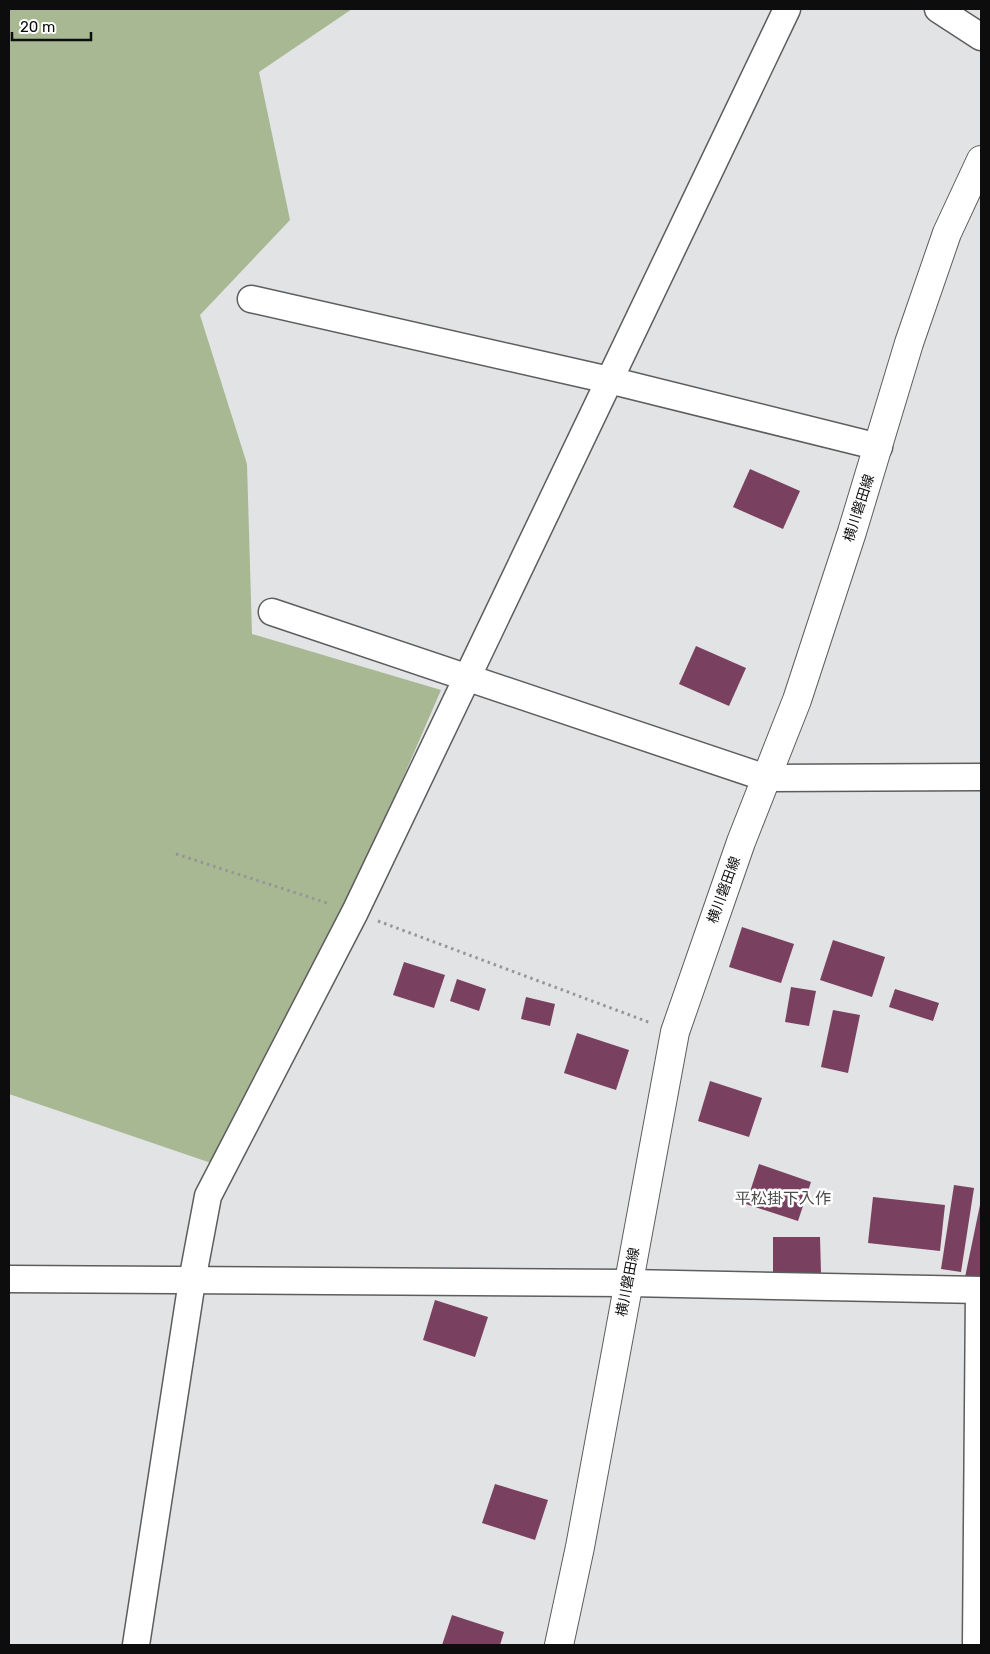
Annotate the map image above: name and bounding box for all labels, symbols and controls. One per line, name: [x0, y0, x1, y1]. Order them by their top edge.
scale bar: [12, 10, 91, 42]
text: 20 m: [20, 18, 55, 36]
street label: 横川磐田線: [840, 472, 878, 544]
street label: 横川磐田線: [704, 854, 744, 926]
district label: 平松掛下入作: [735, 1189, 831, 1208]
street label: 横川磐田線: [613, 1246, 643, 1318]

